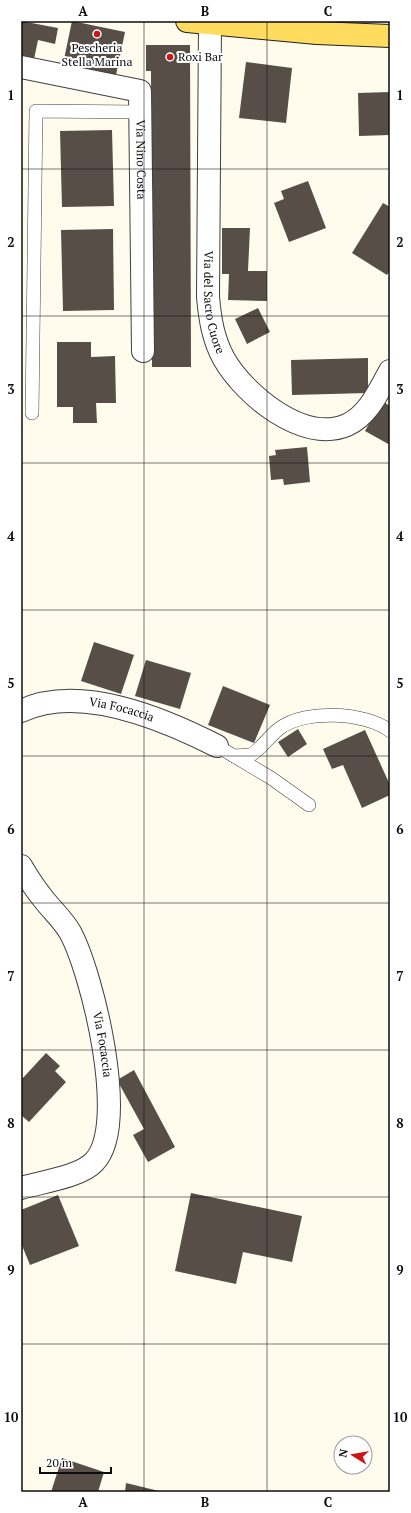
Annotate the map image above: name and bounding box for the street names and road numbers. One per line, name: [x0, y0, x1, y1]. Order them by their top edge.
street label: Via Nino Costa: [133, 120, 149, 200]
street label: Via del Sacro Cuore: [201, 251, 228, 356]
street label: Via Focaccia: [88, 694, 156, 725]
street label: Via Focaccia: [90, 1010, 115, 1078]

